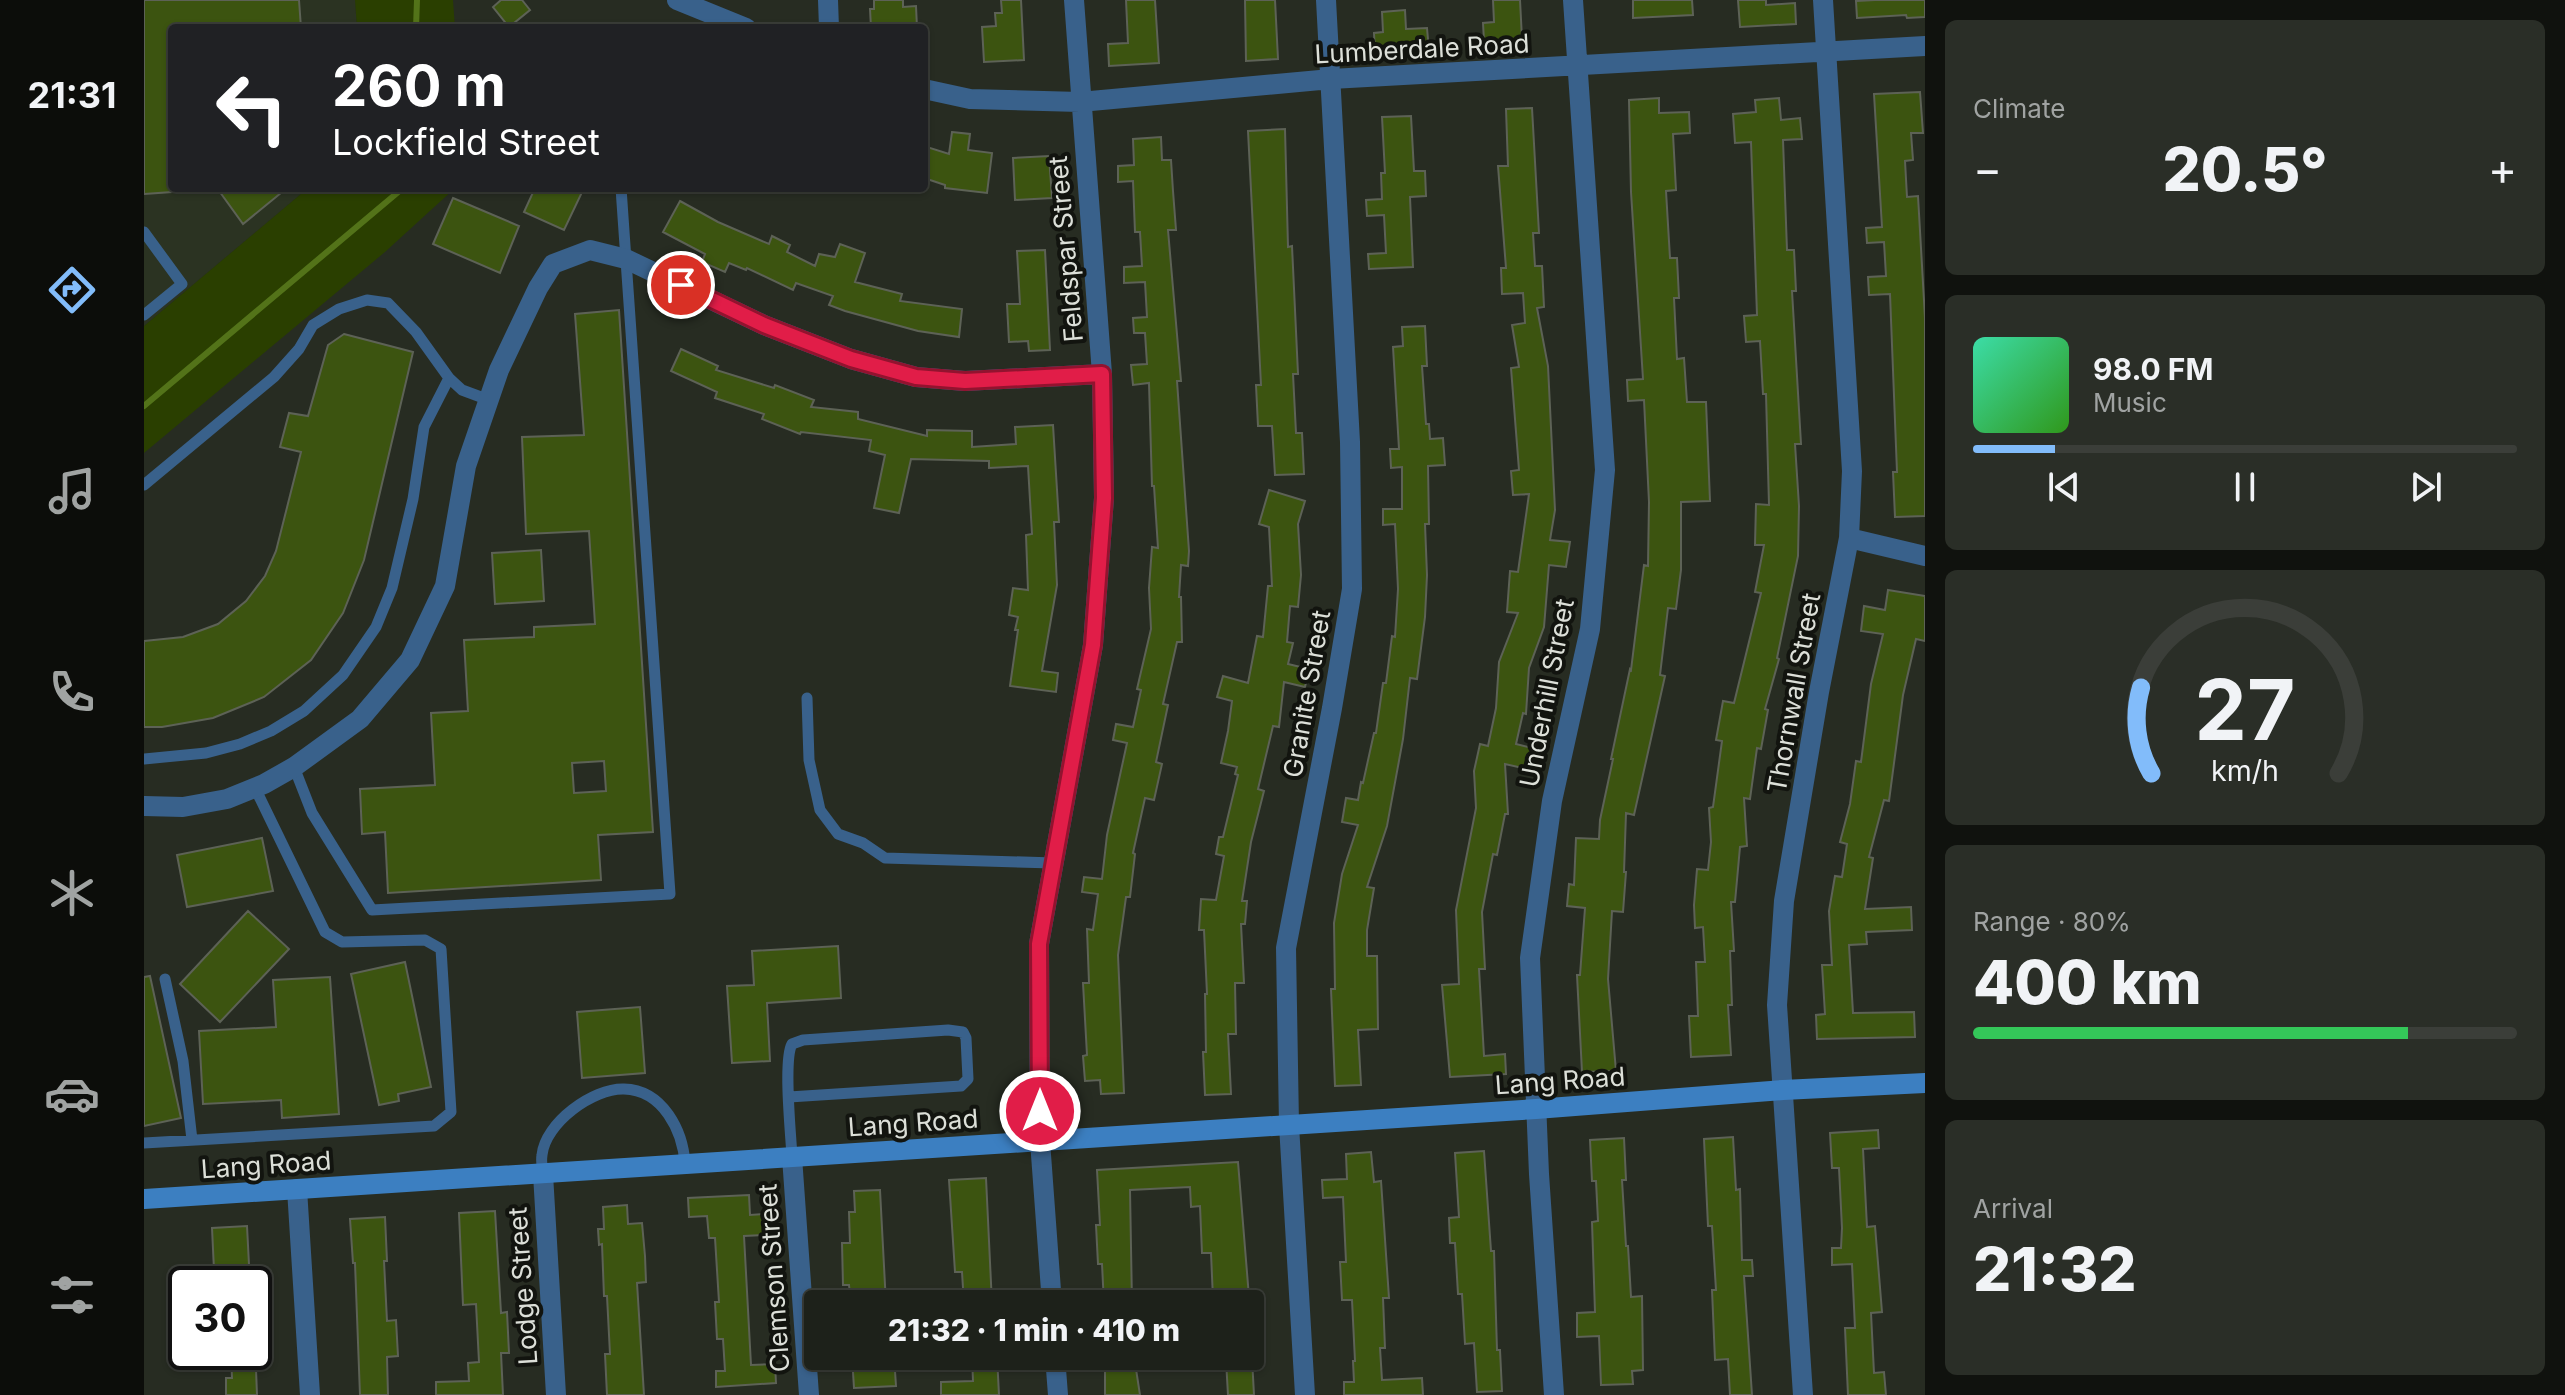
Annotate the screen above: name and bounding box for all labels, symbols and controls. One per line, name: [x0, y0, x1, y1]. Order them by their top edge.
street label: Lumberdale Road: [1314, 27, 1530, 70]
text: 260 m: [332, 52, 506, 120]
icon: left: [200, 56, 304, 160]
text: 21:31: [28, 73, 116, 117]
text: Climate: [1973, 93, 2065, 124]
text: Lockfield Street: [332, 120, 600, 164]
text: 20.5°: [2162, 133, 2328, 205]
text: −: [1973, 142, 2002, 196]
text: +: [2488, 142, 2517, 196]
street label: Feldspar Street: [1042, 155, 1089, 343]
pin: [647, 251, 715, 319]
icon: directions: [44, 262, 100, 318]
icon: arrive: [659, 263, 703, 307]
text: 98.0 FM: [2093, 351, 2213, 387]
text: Music: [2093, 387, 2167, 418]
icon: music: [44, 463, 100, 519]
icon: previous: [2042, 465, 2086, 509]
icon: pause: [2223, 465, 2267, 509]
icon: next: [2404, 465, 2448, 509]
street label: Thornwall Street: [1761, 591, 1826, 795]
street label: Underhill Street: [1513, 596, 1580, 790]
street label: Granite Street: [1277, 608, 1336, 780]
text: 27: [2195, 658, 2295, 759]
icon: phone: [44, 664, 100, 720]
text: km/h: [2211, 753, 2279, 788]
icon: climate: [44, 865, 100, 921]
text: Range · 80%: [1973, 906, 2131, 937]
text: 400 km: [1973, 946, 2202, 1018]
street label: Lang Road: [1494, 1060, 1626, 1101]
icon: car: [44, 1066, 100, 1122]
position arrow: [998, 1069, 1082, 1153]
street label: Lang Road: [847, 1102, 979, 1143]
street label: Lang Road: [200, 1144, 332, 1185]
street label: Clemson Street: [751, 1183, 796, 1373]
text: Arrival: [1973, 1193, 2053, 1224]
street label: Lodge Street: [502, 1206, 543, 1366]
text: 21:32: [1973, 1233, 2137, 1305]
speed limit sign: 30: [168, 1266, 272, 1370]
icon: filters: [44, 1267, 100, 1323]
text: 21:32 · 1 min · 410 m: [888, 1312, 1180, 1348]

